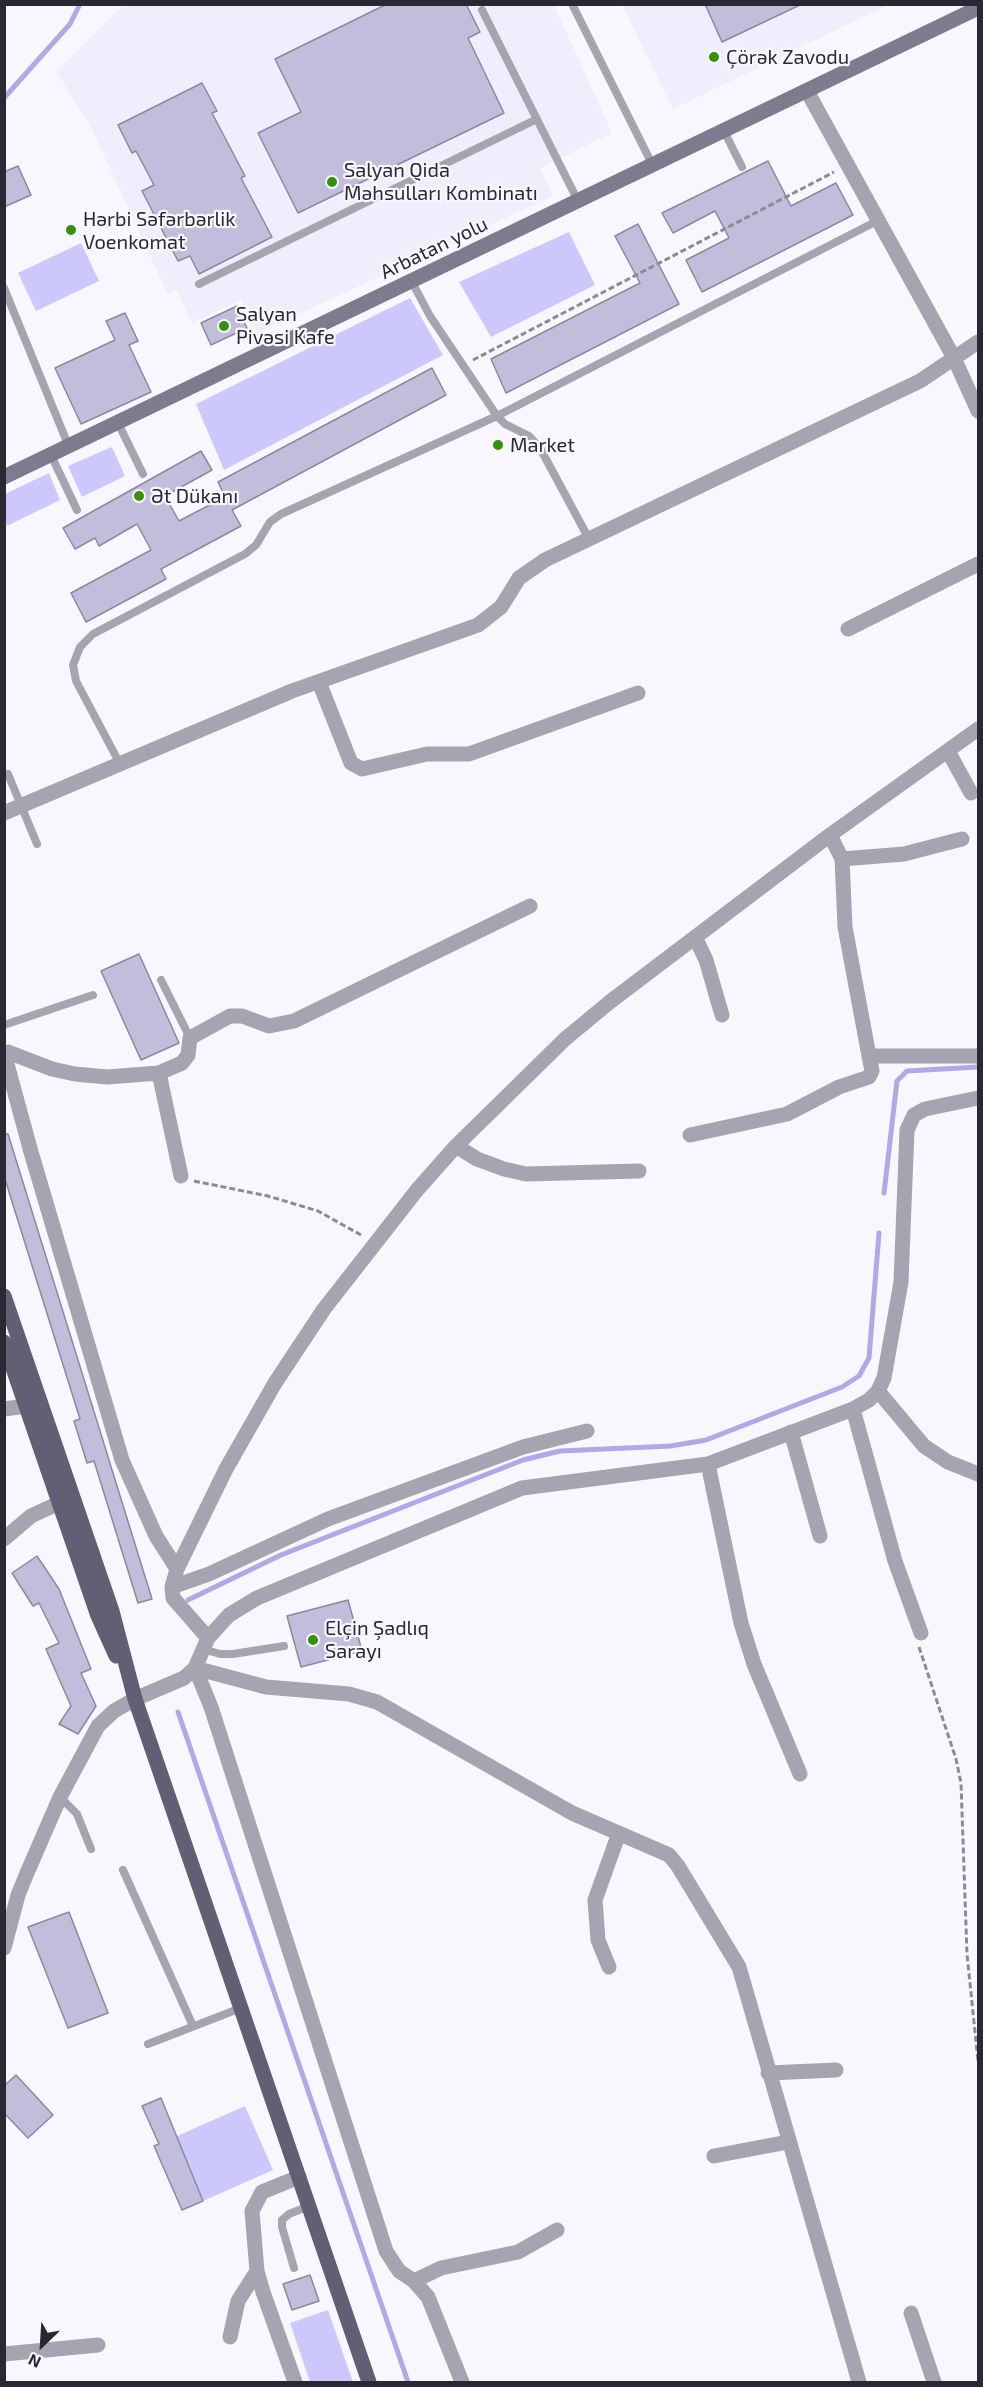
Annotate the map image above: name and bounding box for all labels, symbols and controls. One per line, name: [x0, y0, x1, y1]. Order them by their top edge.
place label: Çörək Zavodu: [726, 45, 849, 69]
marker: Çörək Zavodu: [707, 50, 721, 64]
place label: Salyan Qida Məhsulları Kombinatı: [344, 158, 538, 205]
marker: Salyan Qida Məhsulları Kombinatı: [325, 175, 339, 189]
place label: Hərbi Səfərbərlik Voenkomat: [83, 207, 235, 254]
street label: Arbatan yolu: [376, 212, 492, 284]
marker: Hərbi Səfərbərlik Voenkomat: [64, 223, 78, 237]
place label: Salyan Pivəsi Kafe: [236, 302, 335, 349]
marker: Salyan Pivəsi Kafe: [217, 319, 231, 333]
place label: Market: [510, 433, 575, 457]
marker: Market: [491, 438, 505, 452]
place label: Ət Dükanı: [151, 484, 238, 508]
marker: Ət Dükanı: [132, 489, 146, 503]
place label: Elçin Şadlıq Sarayı: [325, 1616, 429, 1663]
marker: Elçin Şadlıq Sarayı: [306, 1633, 320, 1647]
north arrow: [12, 2315, 72, 2375]
text: N: [25, 2351, 43, 2373]

